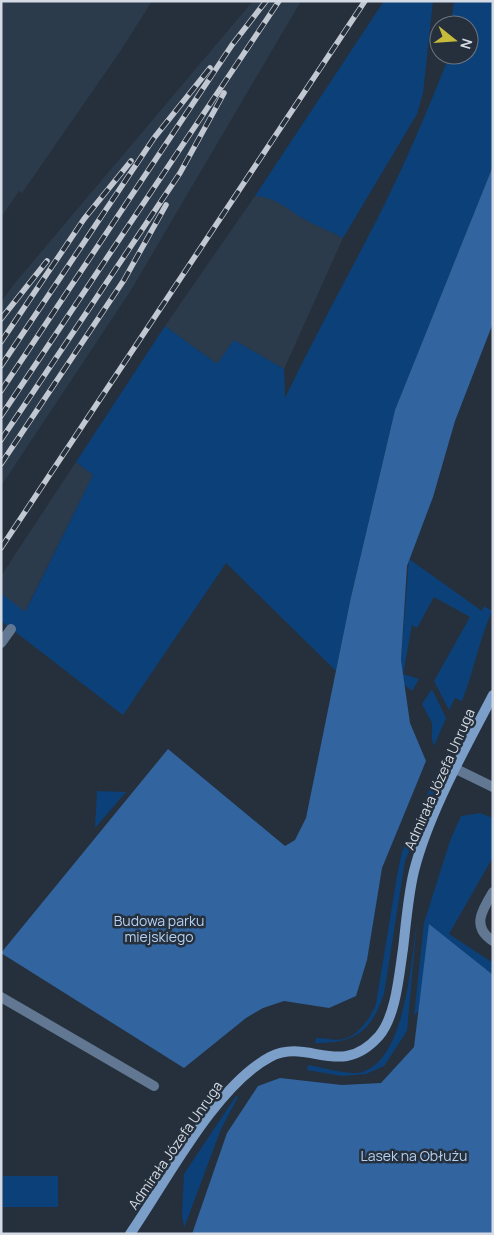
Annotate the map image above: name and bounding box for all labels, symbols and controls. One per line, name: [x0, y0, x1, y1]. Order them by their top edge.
north arrow: [429, 15, 479, 65]
text: N: [456, 36, 477, 52]
street label: Admirała Józefa Unruga: [399, 705, 479, 853]
park label: Budowa parku miejskiego: [114, 911, 204, 946]
street label: Admirała Józefa Unruga: [123, 1077, 227, 1213]
park label: Lasek na Obłużu: [361, 1146, 467, 1165]

